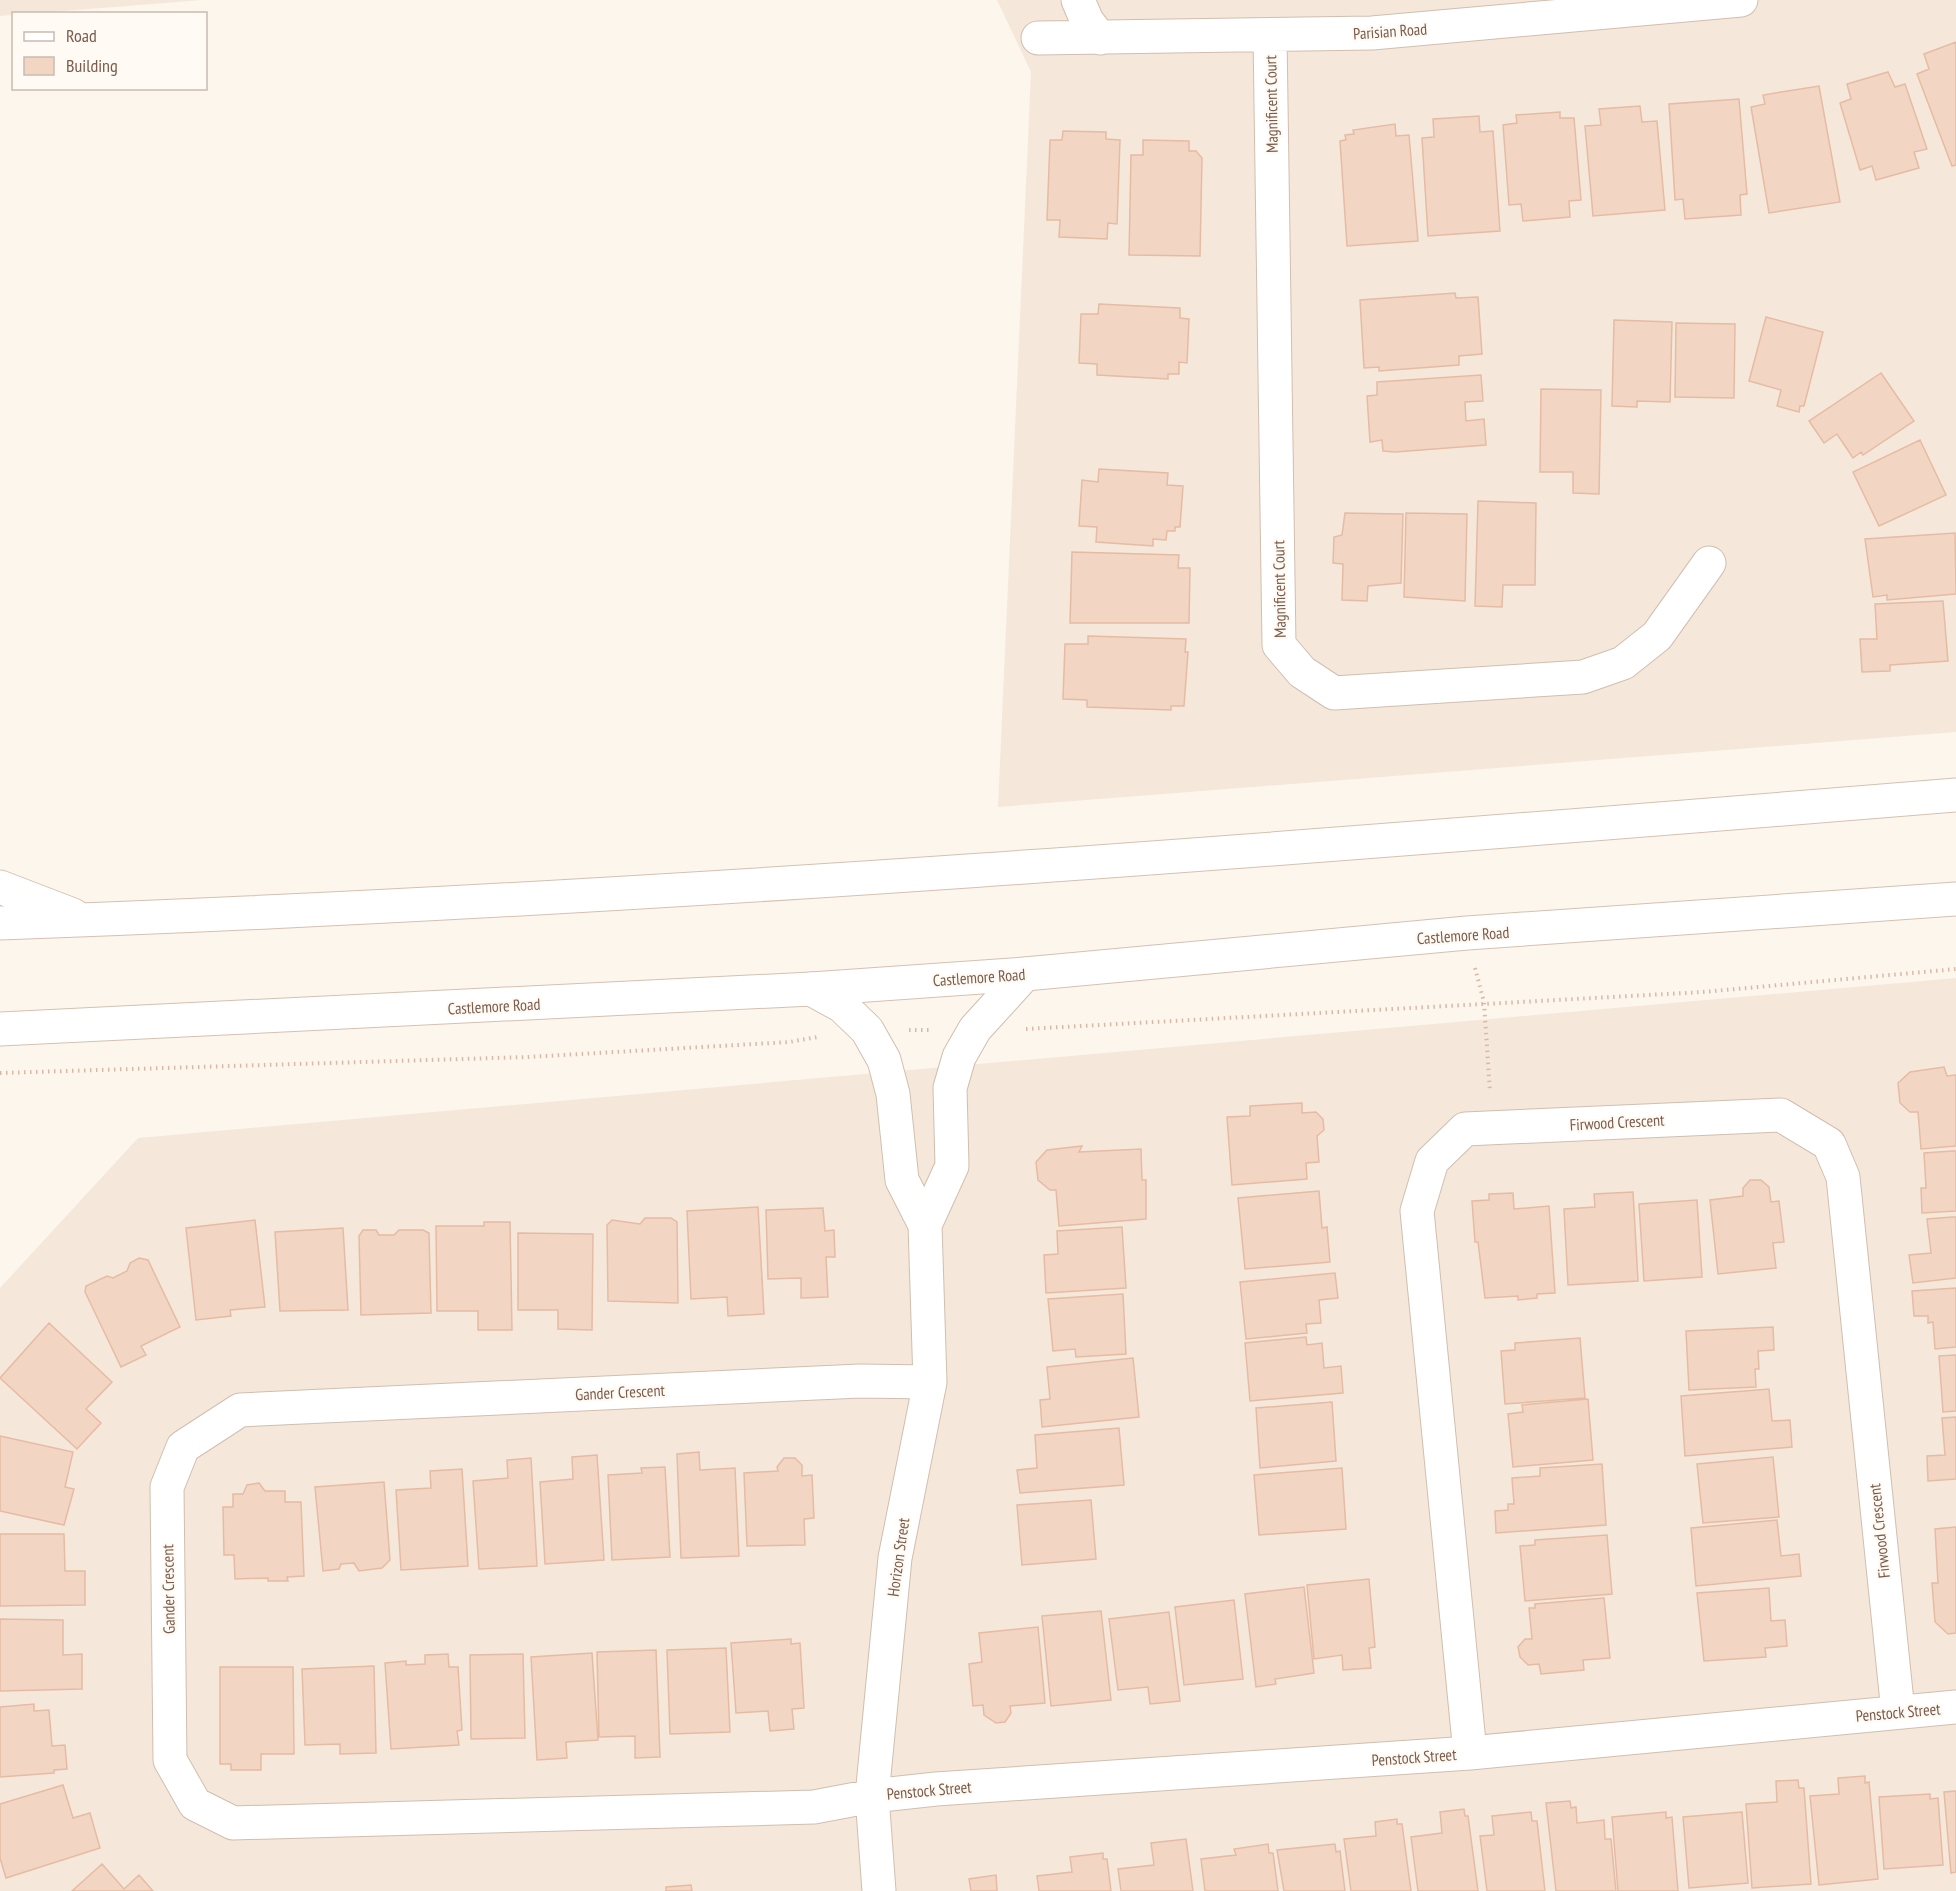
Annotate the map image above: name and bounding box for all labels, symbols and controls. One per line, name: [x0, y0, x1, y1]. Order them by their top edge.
legend: [12, 12, 207, 90]
street label: Parisian Road: [1352, 18, 1428, 44]
text: Road: [66, 24, 97, 47]
text: Building: [66, 54, 118, 77]
street label: Magnificent Court: [1260, 54, 1282, 153]
street label: Magnificent Court: [1268, 539, 1290, 638]
street label: Castlemore Road: [1416, 922, 1510, 948]
street label: Castlemore Road: [932, 964, 1026, 990]
street label: Castlemore Road: [447, 994, 541, 1018]
street label: Firwood Crescent: [1569, 1109, 1665, 1134]
street label: Gander Crescent: [575, 1380, 666, 1404]
street label: Firwood Crescent: [1864, 1482, 1894, 1579]
street label: Horizon Street: [883, 1516, 914, 1598]
street label: Gander Crescent: [157, 1543, 179, 1634]
street label: Penstock Street: [1855, 1698, 1942, 1726]
street label: Penstock Street: [1371, 1744, 1458, 1770]
street label: Penstock Street: [886, 1776, 973, 1804]

